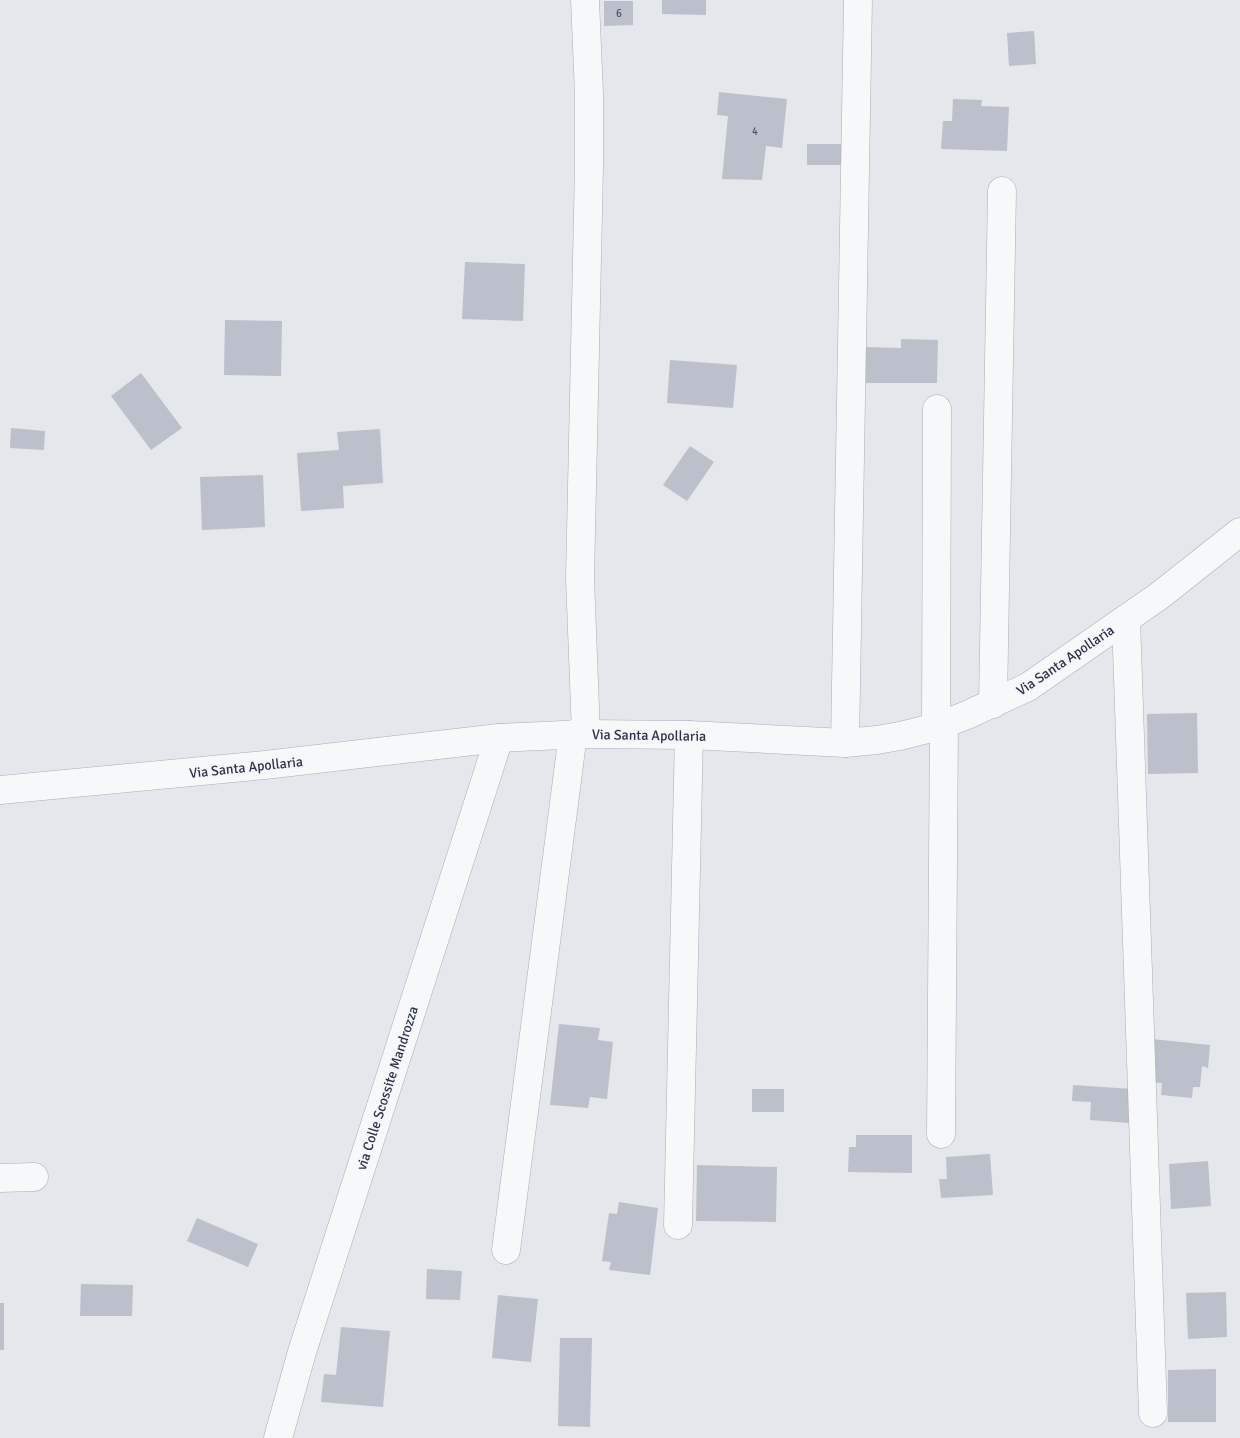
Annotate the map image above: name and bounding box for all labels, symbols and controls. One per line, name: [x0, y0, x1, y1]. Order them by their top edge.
house number: 6: [616, 7, 622, 20]
house number: 4: [752, 125, 758, 138]
street label: Via Santa Apollaria: [1013, 621, 1117, 699]
street label: Via Santa Apollaria: [592, 726, 706, 745]
street label: Via Santa Apollaria: [188, 753, 304, 782]
street label: via Colle Scossite Mandrozza: [353, 1004, 422, 1172]

